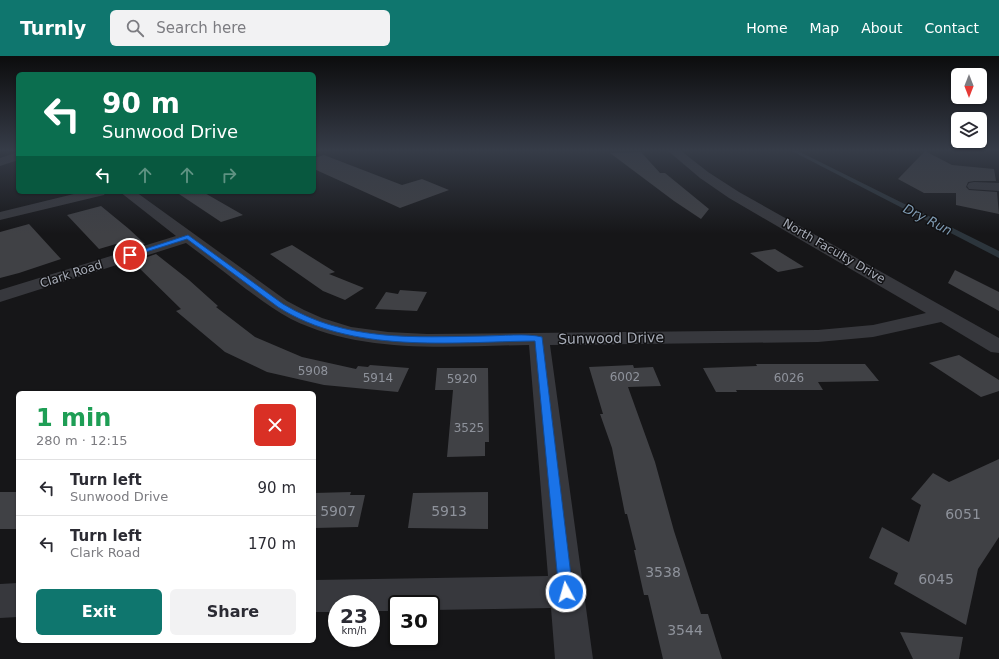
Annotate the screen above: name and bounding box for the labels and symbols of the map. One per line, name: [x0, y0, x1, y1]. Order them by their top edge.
north arrow: [951, 68, 987, 104]
water label: Dry Run: [901, 201, 955, 238]
street label: North Faculty Drive: [780, 216, 888, 286]
pin: [113, 238, 147, 272]
street label: Clark Road: [38, 257, 104, 291]
street label: Sunwood Drive: [558, 329, 664, 347]
house number: 5908: [298, 364, 328, 378]
house number: 6002: [610, 370, 640, 384]
house number: 5914: [363, 371, 393, 385]
house number: 6026: [774, 371, 804, 385]
house number: 5920: [447, 372, 477, 386]
house number: 3525: [454, 421, 484, 435]
house number: 5907: [320, 503, 356, 519]
house number: 5913: [431, 503, 467, 519]
house number: 6051: [945, 506, 981, 522]
house number: 3538: [645, 564, 681, 580]
position arrow: [545, 571, 587, 613]
house number: 6045: [918, 571, 954, 587]
speed limit sign: 30: [388, 595, 440, 647]
house number: 3544: [667, 622, 703, 638]

